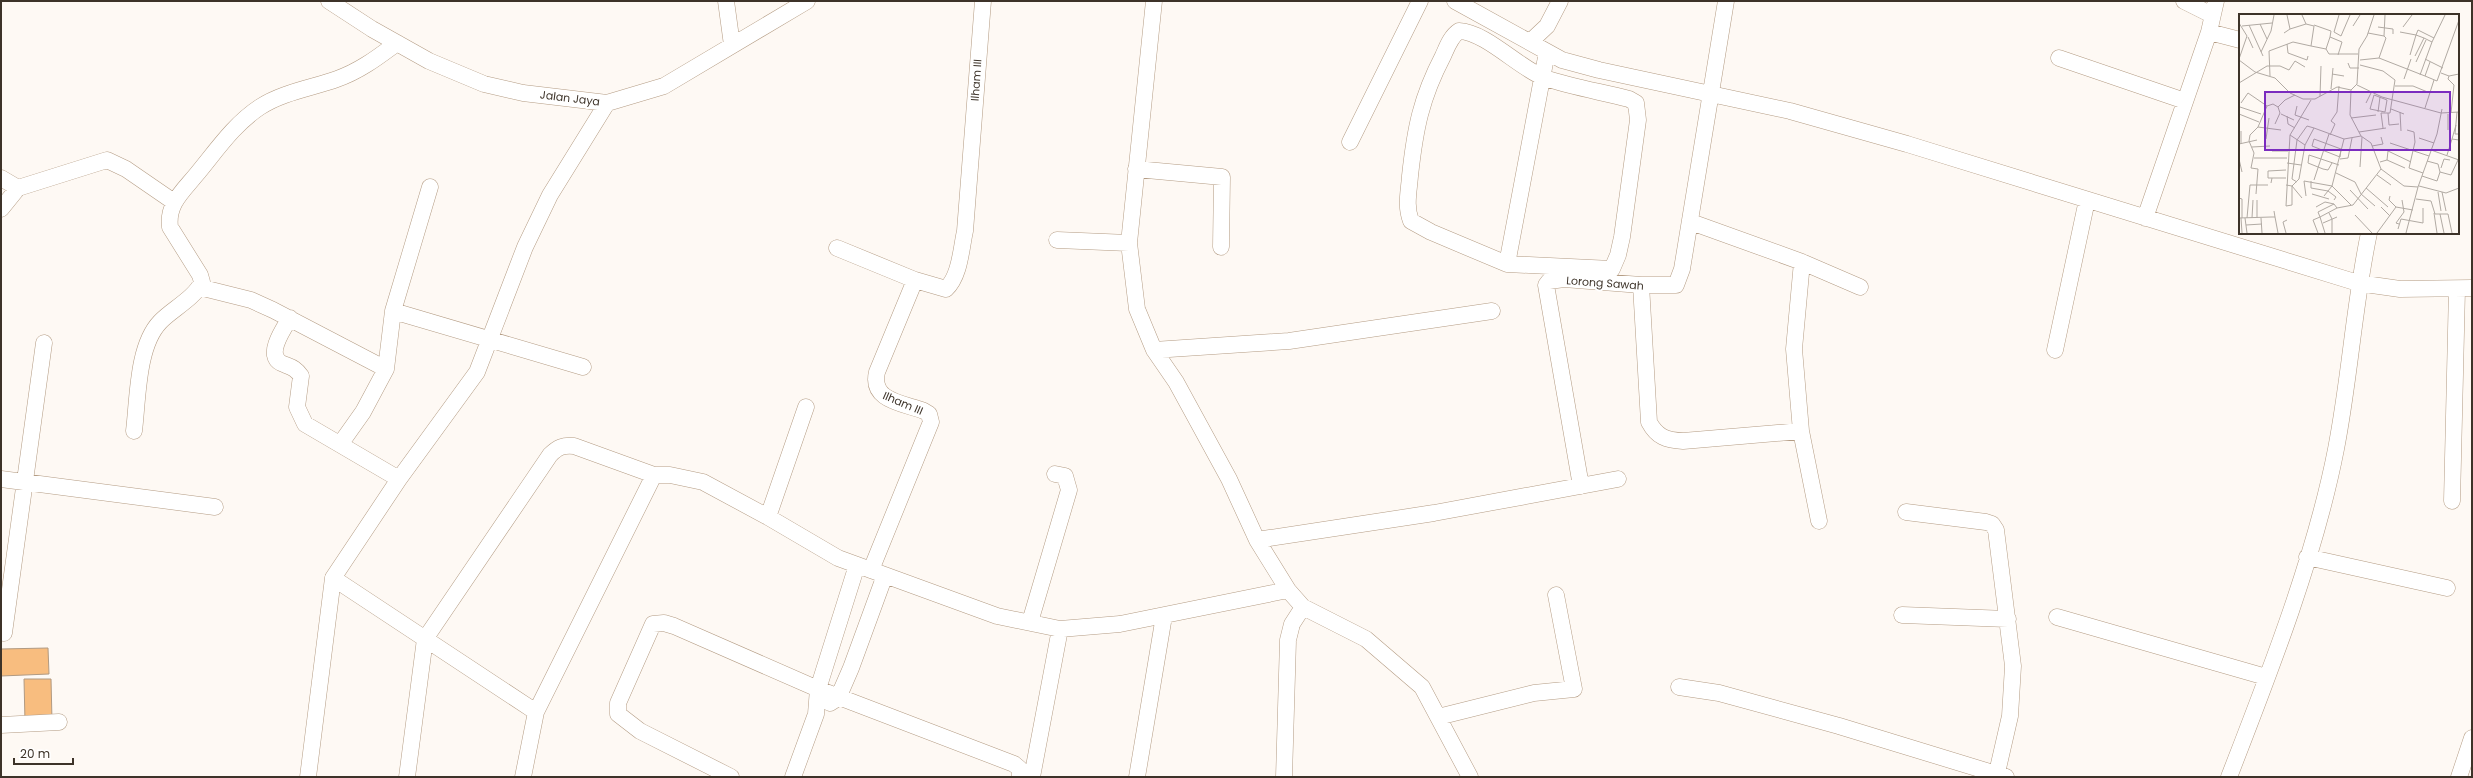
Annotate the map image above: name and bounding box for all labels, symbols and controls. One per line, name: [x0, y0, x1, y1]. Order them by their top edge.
inset map: [2239, 14, 2459, 234]
street label: Ilham III: [967, 58, 985, 102]
street label: Jalan Jaya: [539, 86, 601, 110]
street label: Lorong Sawah: [1566, 272, 1644, 294]
street label: Ilham III: [880, 387, 926, 419]
scale bar: [14, 740, 73, 766]
text: 20 m: [20, 745, 50, 762]

